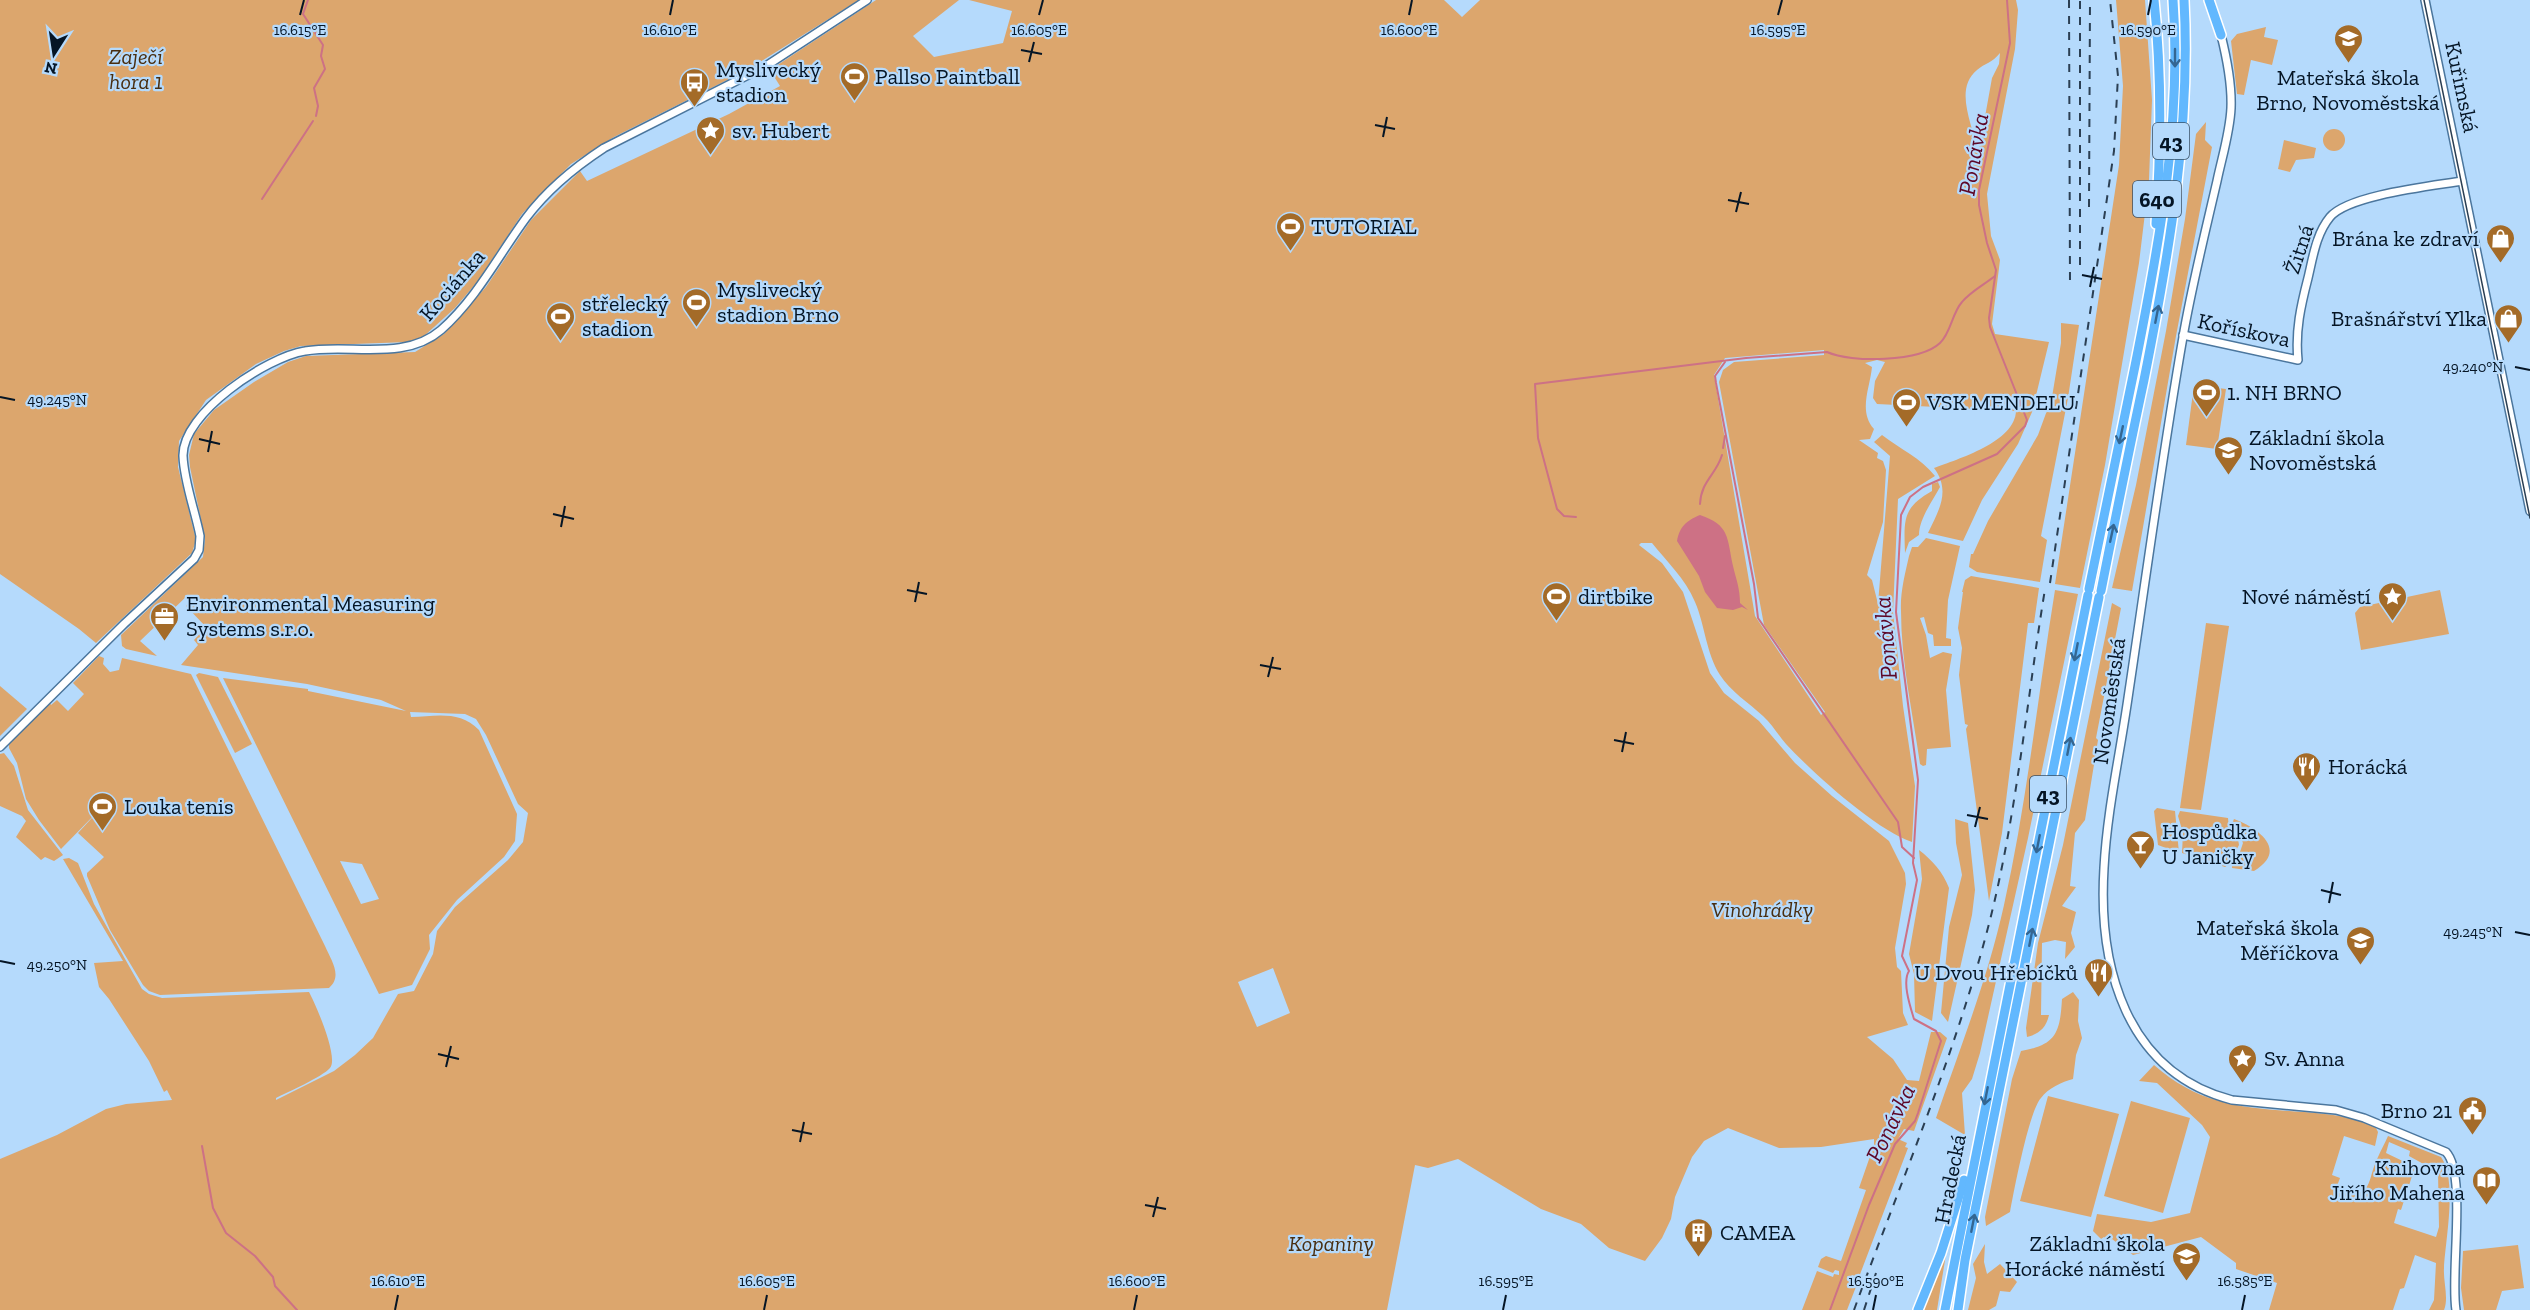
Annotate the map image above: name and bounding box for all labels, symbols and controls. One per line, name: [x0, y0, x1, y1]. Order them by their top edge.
text: 16.615°E: [274, 21, 326, 39]
text: 16.610°E: [643, 21, 697, 39]
text: 16.605°E: [1011, 21, 1067, 39]
text: 16.600°E: [1381, 21, 1437, 39]
text: 16.595°E: [1751, 21, 1806, 39]
text: 16.590°E: [2120, 21, 2176, 39]
school or university icon: Mateřská škola Brno, Novoměstská: [2332, 22, 2364, 64]
north arrow: [24, 24, 84, 84]
street label: Kuřimská: [2439, 39, 2485, 135]
park label: Zaječí hora 1: [109, 43, 164, 95]
one-way arrow: [2169, 48, 2181, 68]
place label: Myslivecký stadion: [716, 56, 822, 108]
text: N: [43, 58, 59, 79]
sports icon: Pallso Paintball: [838, 60, 870, 102]
place label: Pallso Paintball: [875, 63, 1020, 90]
place label: Mateřská škola Brno, Novoměstská: [2256, 64, 2440, 116]
bus stop icon: Myslivecký stadion: [679, 66, 711, 108]
water label: Ponávka: [1952, 111, 1994, 197]
place icon: sv. Hubert: [695, 114, 727, 156]
place label: sv. Hubert: [732, 117, 830, 144]
road number: 43: [2153, 123, 2189, 159]
road number: 640: [2133, 181, 2181, 217]
sports icon: TUTORIAL: [1274, 210, 1306, 252]
place label: TUTORIAL: [1311, 213, 1417, 240]
street label: Žitná: [2278, 221, 2320, 277]
shop icon: Brána ke zdraví: [2484, 222, 2516, 264]
place label: Brána ke zdraví: [2332, 225, 2479, 252]
street label: Kociánka: [413, 243, 491, 327]
place label: Myslivecký stadion Brno: [717, 276, 839, 328]
sports icon: Myslivecký stadion Brno: [680, 286, 712, 328]
place label: střelecký stadion: [582, 290, 669, 342]
sports icon: střelecký stadion: [545, 300, 577, 342]
shop icon: Brašnářství Ylka: [2492, 302, 2524, 344]
one-way arrow: [2152, 305, 2163, 325]
place label: Brašnářství Ylka: [2331, 305, 2487, 332]
street label: Kořískova: [2195, 307, 2293, 353]
text: 49.240°N: [2443, 358, 2503, 376]
sports icon: 1. NH BRNO: [2190, 376, 2222, 418]
place label: 1. NH BRNO: [2227, 379, 2342, 406]
sports icon: VSK MENDELU: [1890, 386, 1922, 428]
place label: VSK MENDELU: [1926, 389, 2075, 416]
text: 49.245°N: [27, 391, 87, 409]
place label: Základní škola Novoměstská: [2249, 424, 2385, 476]
one-way arrow: [2115, 425, 2126, 444]
school or university icon: Základní škola Novoměstská: [2212, 434, 2244, 476]
one-way arrow: [2107, 524, 2118, 544]
sports icon: dirtbike: [1541, 580, 1573, 622]
place icon: Nové náměstí: [2376, 580, 2408, 622]
place label: dirtbike: [1578, 583, 1653, 610]
place label: Nové náměstí: [2242, 583, 2371, 610]
place label: Environmental Measuring Systems s.r.o.: [186, 590, 435, 642]
water label: Ponávka: [1867, 595, 1903, 681]
office icon: Environmental Measuring Systems s.r.o.: [149, 600, 181, 642]
street label: Novoměstská: [2087, 636, 2131, 766]
one-way arrow: [2070, 642, 2081, 662]
one-way arrow: [2064, 736, 2075, 756]
restaurant icon: Horácká: [2291, 750, 2323, 792]
place label: Horácká: [2328, 753, 2408, 780]
road number: 43: [2030, 776, 2066, 812]
sports icon: Louka tenis: [87, 790, 119, 832]
place label: Louka tenis: [124, 793, 234, 820]
place label: Hospůdka U Janičky: [2162, 818, 2258, 870]
bar icon: Hospůdka U Janičky: [2125, 828, 2157, 870]
one-way arrow: [2031, 834, 2043, 853]
park label: Vinohrádky: [1711, 896, 1813, 923]
place label: Mateřská škola Měříčkova: [2196, 914, 2339, 966]
text: 49.245°N: [2443, 923, 2503, 941]
school or university icon: Mateřská škola Měříčkova: [2344, 924, 2376, 966]
one-way arrow: [2025, 928, 2037, 947]
text: 49.250°N: [27, 956, 87, 974]
restaurant icon: U Dvou Hřebíčků: [2083, 956, 2115, 998]
place label: U Dvou Hřebíčků: [1914, 959, 2079, 986]
place icon: Sv. Anna: [2227, 1042, 2259, 1084]
place label: Sv. Anna: [2264, 1045, 2345, 1072]
water label: Ponávka: [1859, 1079, 1921, 1167]
one-way arrow: [1980, 1085, 1991, 1105]
public building icon: Brno 21: [2457, 1094, 2489, 1136]
place label: Brno 21: [2381, 1097, 2453, 1124]
street label: Hradecká: [1928, 1131, 1972, 1226]
place label: Knihovna Jiřího Mahena: [2330, 1154, 2465, 1206]
library icon: Knihovna Jiřího Mahena: [2470, 1164, 2502, 1206]
one-way arrow: [1968, 1213, 1979, 1233]
building icon: CAMEA: [1683, 1216, 1715, 1258]
place label: CAMEA: [1720, 1219, 1796, 1246]
park label: Kopaniny: [1289, 1230, 1373, 1257]
place label: Základní škola Horácké náměstí: [2005, 1230, 2165, 1282]
school or university icon: Základní škola Horácké náměstí: [2170, 1240, 2202, 1282]
text: 16.610°E: [371, 1272, 425, 1290]
text: 16.605°E: [739, 1272, 795, 1290]
text: 16.600°E: [1109, 1272, 1165, 1290]
text: 16.595°E: [1479, 1272, 1534, 1290]
text: 16.590°E: [1848, 1272, 1904, 1290]
text: 16.585°E: [2218, 1272, 2273, 1290]

